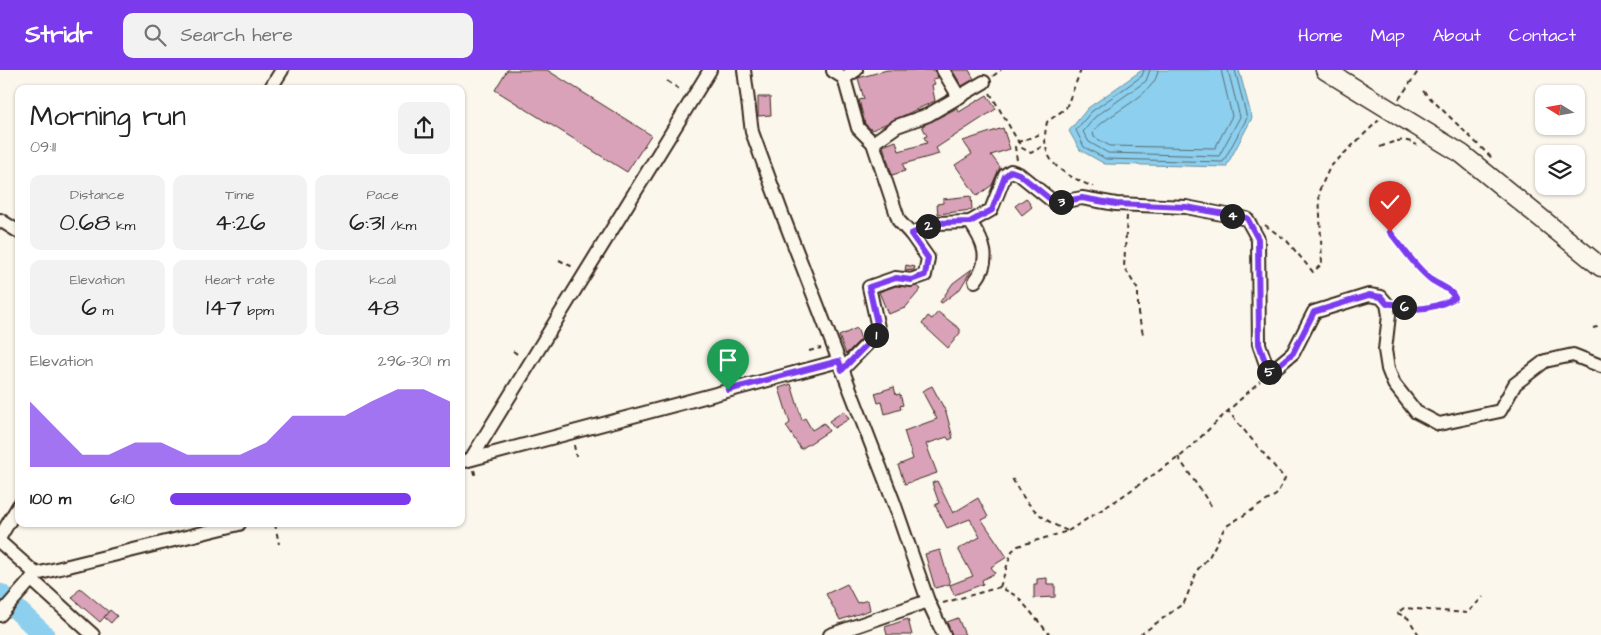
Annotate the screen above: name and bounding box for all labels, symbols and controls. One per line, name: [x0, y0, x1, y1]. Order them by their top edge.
search box: [123, 13, 473, 58]
text: Stridr: [25, 18, 93, 52]
icon: search: [141, 21, 169, 49]
text: Search here: [181, 22, 293, 49]
text: Home: [1298, 23, 1343, 48]
text: Map: [1371, 23, 1405, 48]
text: About: [1433, 23, 1481, 48]
text: Contact: [1509, 23, 1576, 48]
north arrow: [1535, 85, 1585, 135]
map controls: [1535, 85, 1585, 195]
text: Morning run: [30, 97, 186, 136]
button: share: [398, 102, 450, 154]
text: 09:11: [30, 136, 56, 158]
button: layers: [1535, 145, 1585, 195]
pin: [1369, 181, 1411, 232]
text: Distance: [70, 185, 125, 205]
text: Time: [225, 185, 255, 205]
text: Pace: [366, 185, 399, 205]
icon: check: [1376, 188, 1404, 216]
pin: 3: [1048, 190, 1074, 214]
text: 3: [1058, 192, 1065, 212]
pin: 4: [1220, 204, 1244, 228]
text: 0.68: [59, 205, 110, 240]
text: 4:26: [214, 205, 266, 240]
text: 6:31: [349, 205, 385, 240]
text: 4: [1228, 206, 1237, 226]
pin: 2: [916, 214, 940, 238]
text: km: [110, 216, 135, 236]
text: /km: [385, 216, 416, 236]
text: 2: [924, 216, 933, 236]
text: Elevation: [70, 270, 125, 290]
text: Heart rate: [205, 270, 275, 290]
text: kcal: [369, 270, 396, 290]
text: 6: [81, 290, 97, 325]
text: 147: [206, 290, 242, 325]
text: 48: [366, 290, 399, 325]
pin: 6: [1392, 294, 1416, 320]
text: 6: [1400, 297, 1409, 317]
text: m: [97, 301, 113, 321]
text: bpm: [242, 301, 274, 321]
pin: 1: [864, 322, 888, 348]
text: 1: [876, 325, 877, 345]
pin: [707, 339, 749, 390]
icon: arrive: [714, 346, 742, 374]
text: Elevation: [30, 350, 93, 372]
text: 296–301 m: [378, 350, 450, 372]
pin: 5: [1256, 360, 1282, 384]
text: 5: [1265, 362, 1274, 382]
text: 100 m: [30, 488, 71, 510]
text: 6:10: [110, 488, 135, 510]

